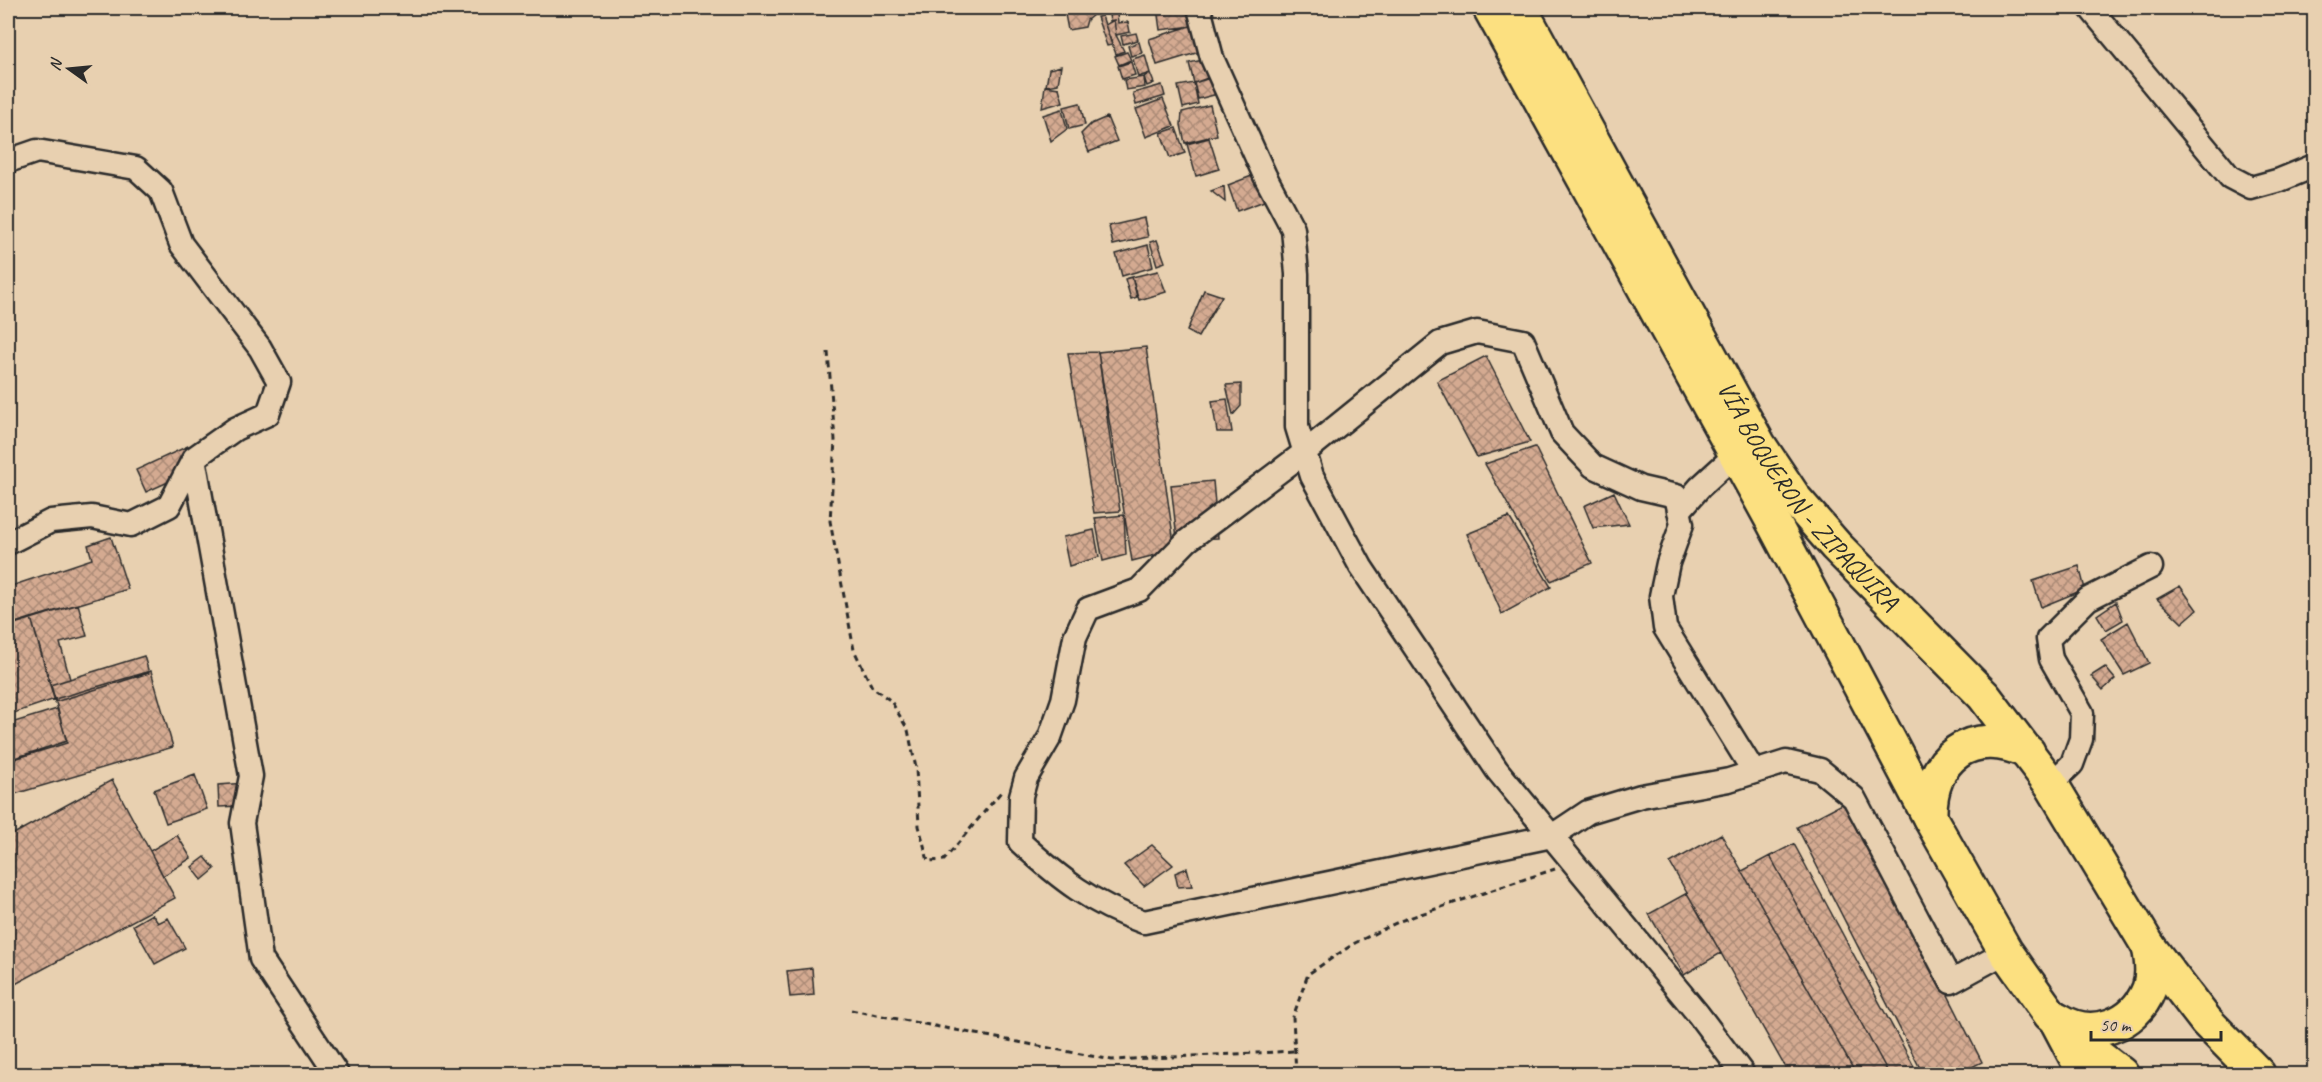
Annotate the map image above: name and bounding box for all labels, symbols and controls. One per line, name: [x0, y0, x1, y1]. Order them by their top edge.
north arrow: [39, 39, 99, 99]
text: N: [45, 55, 67, 73]
street label: VÍA BOQUERON - ZIPAQUIRA: [1711, 375, 1907, 618]
scale bar: [2091, 1004, 2222, 1042]
text: 50 m: [2100, 1014, 2133, 1036]

